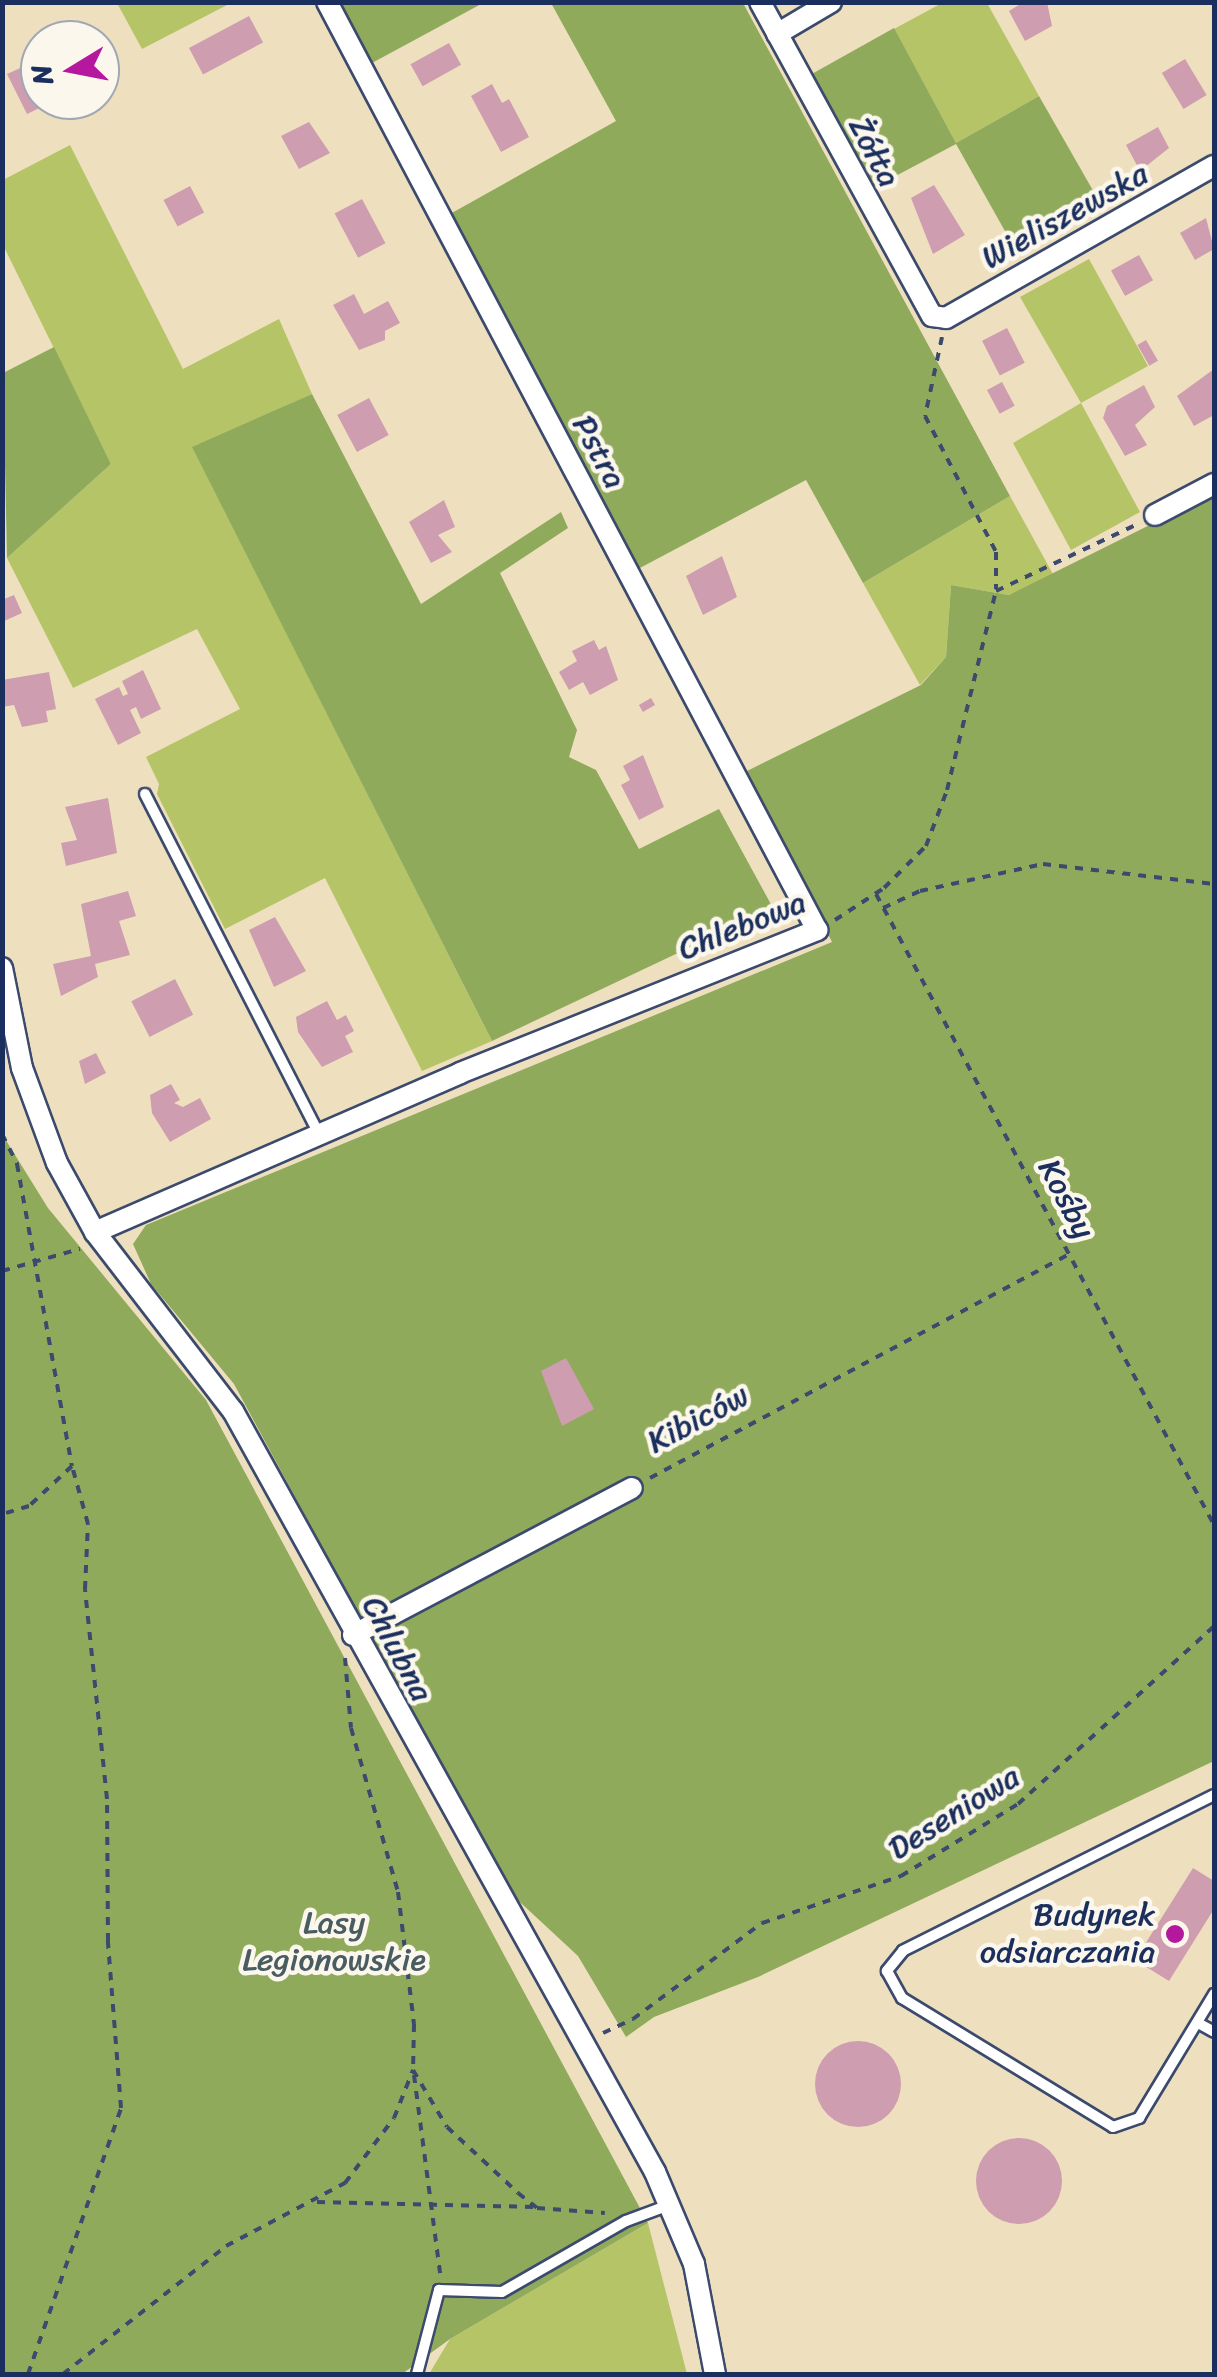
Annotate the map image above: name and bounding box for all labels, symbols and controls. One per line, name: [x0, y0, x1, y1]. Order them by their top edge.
north arrow: [20, 20, 120, 120]
text: N: [16, 61, 68, 89]
street label: Żółta: [840, 110, 908, 194]
street label: Wieliszewska: [975, 155, 1155, 277]
street label: Pstra: [564, 409, 634, 495]
street label: Chlebowa: [673, 883, 811, 969]
street label: Kośby: [1029, 1153, 1103, 1245]
street label: Kibiców: [641, 1376, 755, 1462]
street label: Chlubna: [353, 1590, 441, 1708]
street label: Deseniowa: [881, 1758, 1027, 1868]
place label: Budynek odsiarczania: [980, 1897, 1155, 1972]
park label: Lasy Legionowskie: [242, 1905, 426, 1980]
marker: Budynek odsiarczania: [1164, 1923, 1186, 1945]

